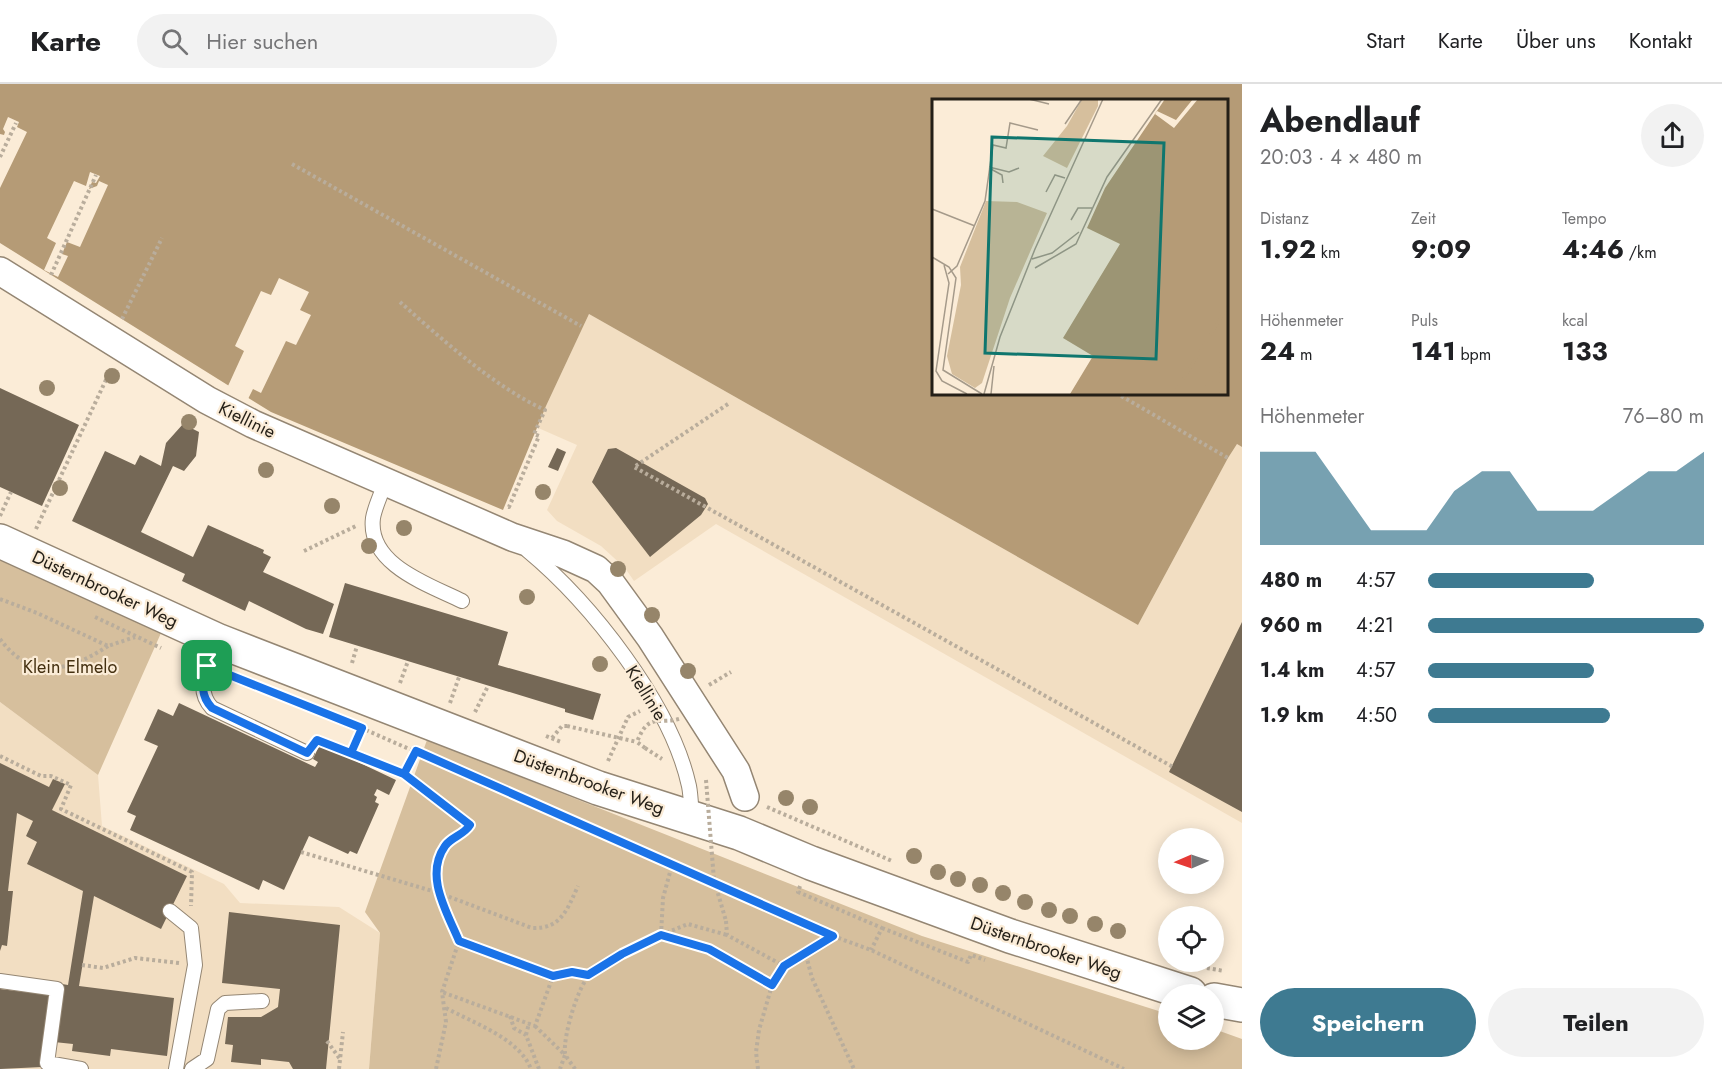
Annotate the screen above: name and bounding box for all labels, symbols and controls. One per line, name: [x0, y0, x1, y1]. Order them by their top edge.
search box: [137, 14, 557, 68]
text: Karte: [30, 21, 101, 62]
icon: search: [158, 25, 191, 58]
text: Hier suchen: [206, 25, 318, 57]
text: Start: [1366, 26, 1405, 56]
text: Karte: [1438, 26, 1483, 56]
text: Über uns: [1516, 26, 1596, 56]
text: Kontakt: [1629, 26, 1692, 56]
text: Abendlauf: [1260, 97, 1420, 144]
inset map: [932, 99, 1227, 394]
button: share: [1641, 104, 1704, 167]
text: 20:03 · 4 × 480 m: [1260, 143, 1422, 172]
text: Distanz: [1260, 207, 1309, 230]
text: Zeit: [1411, 207, 1435, 230]
text: Tempo: [1562, 207, 1606, 230]
text: 1.92: [1260, 230, 1316, 268]
text: 9:09: [1411, 230, 1471, 268]
text: 4:46: [1562, 230, 1624, 268]
text: km: [1316, 241, 1340, 264]
text: /km: [1624, 241, 1657, 264]
text: Höhenmeter: [1260, 309, 1344, 332]
text: Puls: [1411, 309, 1438, 332]
text: kcal: [1562, 309, 1588, 332]
text: 24: [1260, 332, 1295, 370]
text: 141: [1411, 332, 1456, 370]
text: 133: [1562, 332, 1608, 370]
text: m: [1295, 343, 1313, 366]
text: bpm: [1456, 343, 1491, 366]
street label: Kiellinie: [214, 395, 280, 445]
text: Höhenmeter: [1260, 402, 1364, 431]
text: 76–80 m: [1623, 402, 1704, 431]
street label: Düsternbrooker Weg: [28, 544, 182, 634]
text: 480 m: [1260, 566, 1322, 595]
text: 4:57: [1356, 566, 1395, 595]
text: 960 m: [1260, 611, 1322, 640]
text: 4:21: [1356, 611, 1394, 640]
pin: [181, 640, 232, 691]
icon: arrive: [190, 649, 223, 682]
park label: Klein Elmelo: [23, 654, 117, 680]
text: 1.4 km: [1260, 656, 1325, 685]
text: 4:57: [1356, 656, 1395, 685]
street label: Kiellinie: [619, 660, 673, 726]
text: 1.9 km: [1260, 701, 1324, 730]
text: 4:50: [1356, 701, 1397, 730]
street label: Düsternbrooker Weg: [510, 743, 668, 821]
north arrow: [1158, 828, 1224, 894]
map controls: [1158, 828, 1224, 1050]
button: locate: [1158, 906, 1224, 972]
street label: Düsternbrooker Weg: [967, 910, 1125, 986]
button: layers: [1158, 984, 1224, 1050]
button: Speichern: [1260, 988, 1476, 1057]
button: Teilen: [1488, 988, 1704, 1057]

